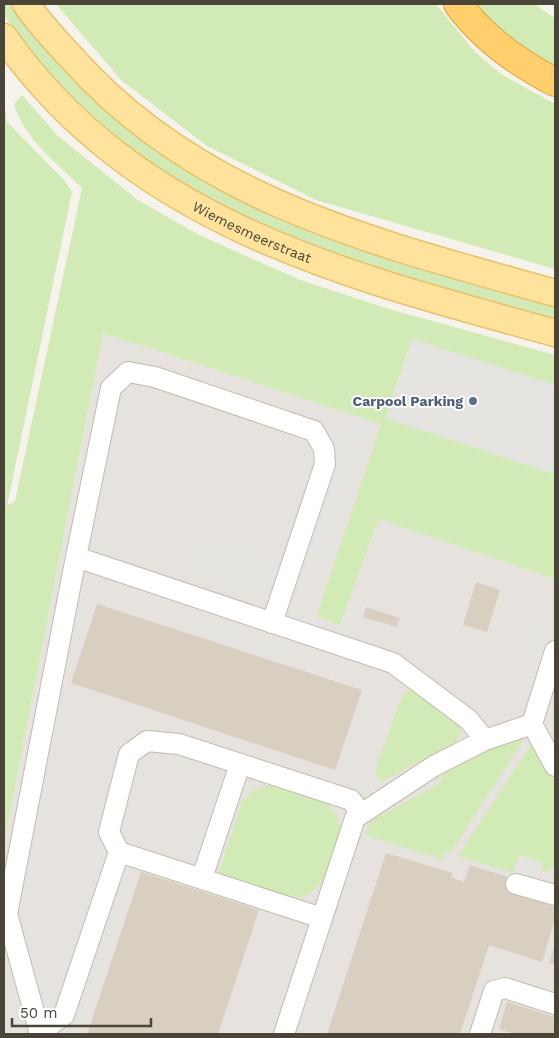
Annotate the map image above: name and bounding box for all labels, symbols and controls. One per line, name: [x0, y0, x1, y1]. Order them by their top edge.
street label: Wiemesmeerstraat: [190, 198, 314, 266]
place label: Carpool Parking: [353, 393, 463, 409]
marker: Carpool Parking: [467, 395, 479, 407]
scale bar: [12, 996, 151, 1028]
text: 50 m: [20, 1004, 57, 1022]

